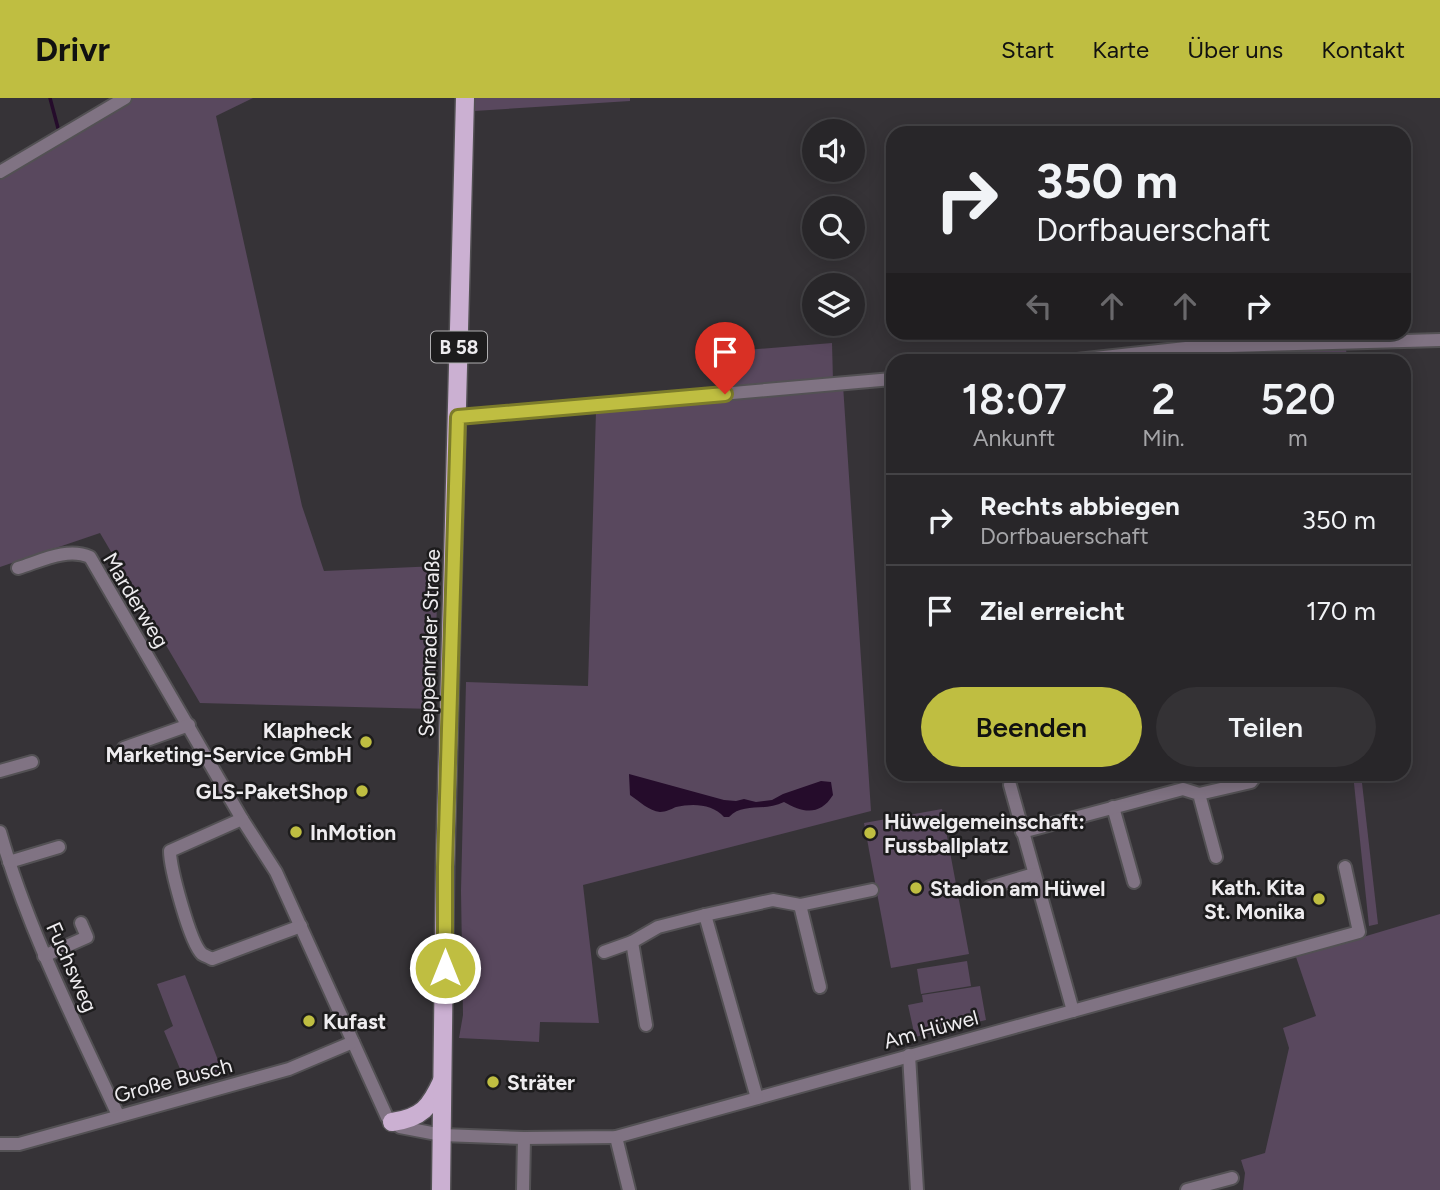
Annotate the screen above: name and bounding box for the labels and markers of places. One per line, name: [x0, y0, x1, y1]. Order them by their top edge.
pin: [695, 322, 755, 394]
place label: Klapheck Marketing-Service GmbH: [106, 718, 353, 767]
marker: Klapheck Marketing-Service GmbH: [358, 734, 374, 750]
place label: GLS-PaketShop: [196, 779, 348, 804]
marker: GLS-PaketShop: [354, 783, 370, 799]
place label: Hüwelgemeinschaft: Fussballplatz: [884, 809, 1085, 858]
place label: InMotion: [310, 820, 396, 845]
marker: InMotion: [288, 824, 304, 840]
marker: Hüwelgemeinschaft: Fussballplatz: [862, 825, 878, 841]
place label: Kath. Kita St. Monika: [1204, 875, 1305, 924]
place label: Stadion am Hüwel: [930, 876, 1106, 901]
marker: Stadion am Hüwel: [908, 880, 924, 896]
marker: Kath. Kita St. Monika: [1311, 891, 1327, 907]
place label: Kufast: [323, 1009, 386, 1034]
marker: Kufast: [301, 1013, 317, 1029]
place label: Sträter: [507, 1070, 575, 1095]
marker: Sträter: [485, 1074, 501, 1090]

